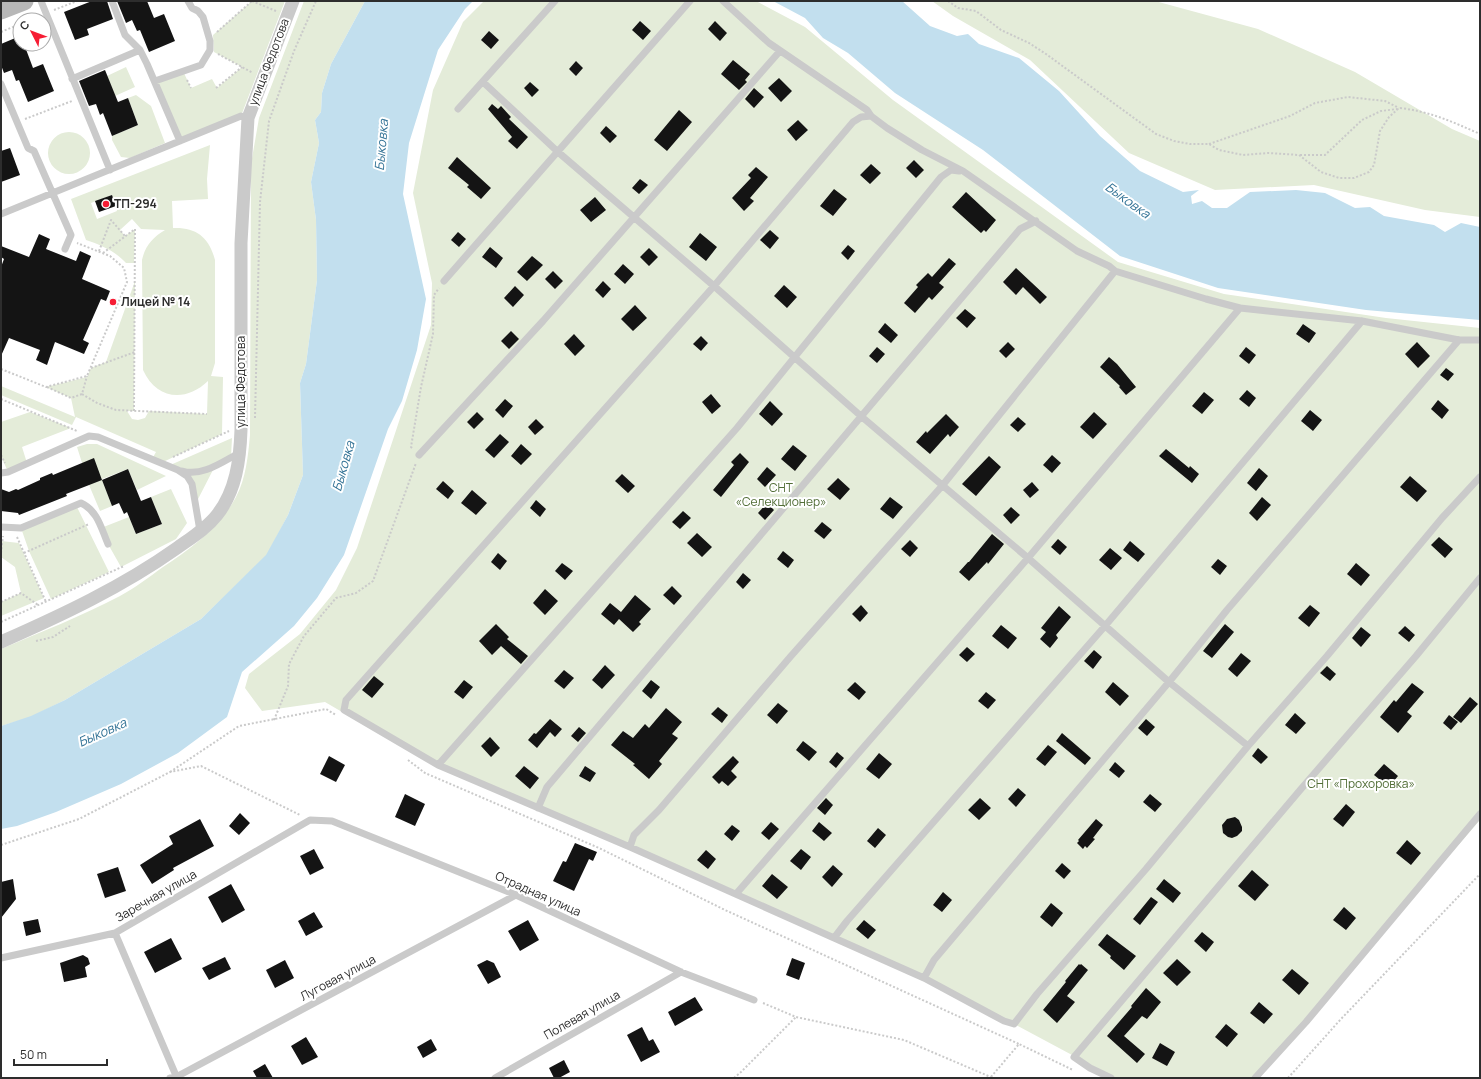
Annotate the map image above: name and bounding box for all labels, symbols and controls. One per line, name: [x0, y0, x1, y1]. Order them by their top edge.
north arrow: [12, 12, 52, 52]
street label: улица Федотова: [244, 16, 293, 108]
text: С: [16, 17, 32, 33]
water label: Быковка: [370, 118, 392, 171]
water label: Быковка: [1102, 178, 1155, 223]
place label: ТП-294: [114, 195, 157, 212]
marker: ТП-294: [101, 199, 111, 209]
place label: Лицей № 14: [121, 293, 190, 310]
marker: Лицей № 14: [108, 297, 118, 307]
street label: улица Федотова: [232, 336, 249, 428]
water label: Быковка: [327, 438, 359, 493]
park label: СНТ «Селекционер»: [736, 479, 826, 510]
water label: Быковка: [75, 713, 130, 751]
park label: СНТ «Прохоровка»: [1307, 775, 1415, 792]
street label: Заречная улица: [112, 865, 199, 926]
street label: Отрадная улица: [493, 867, 584, 920]
street label: Луговая улица: [297, 950, 379, 1005]
street label: Полевая улица: [541, 986, 623, 1043]
scale bar: [14, 1041, 107, 1067]
text: 50 m: [20, 1046, 47, 1063]

